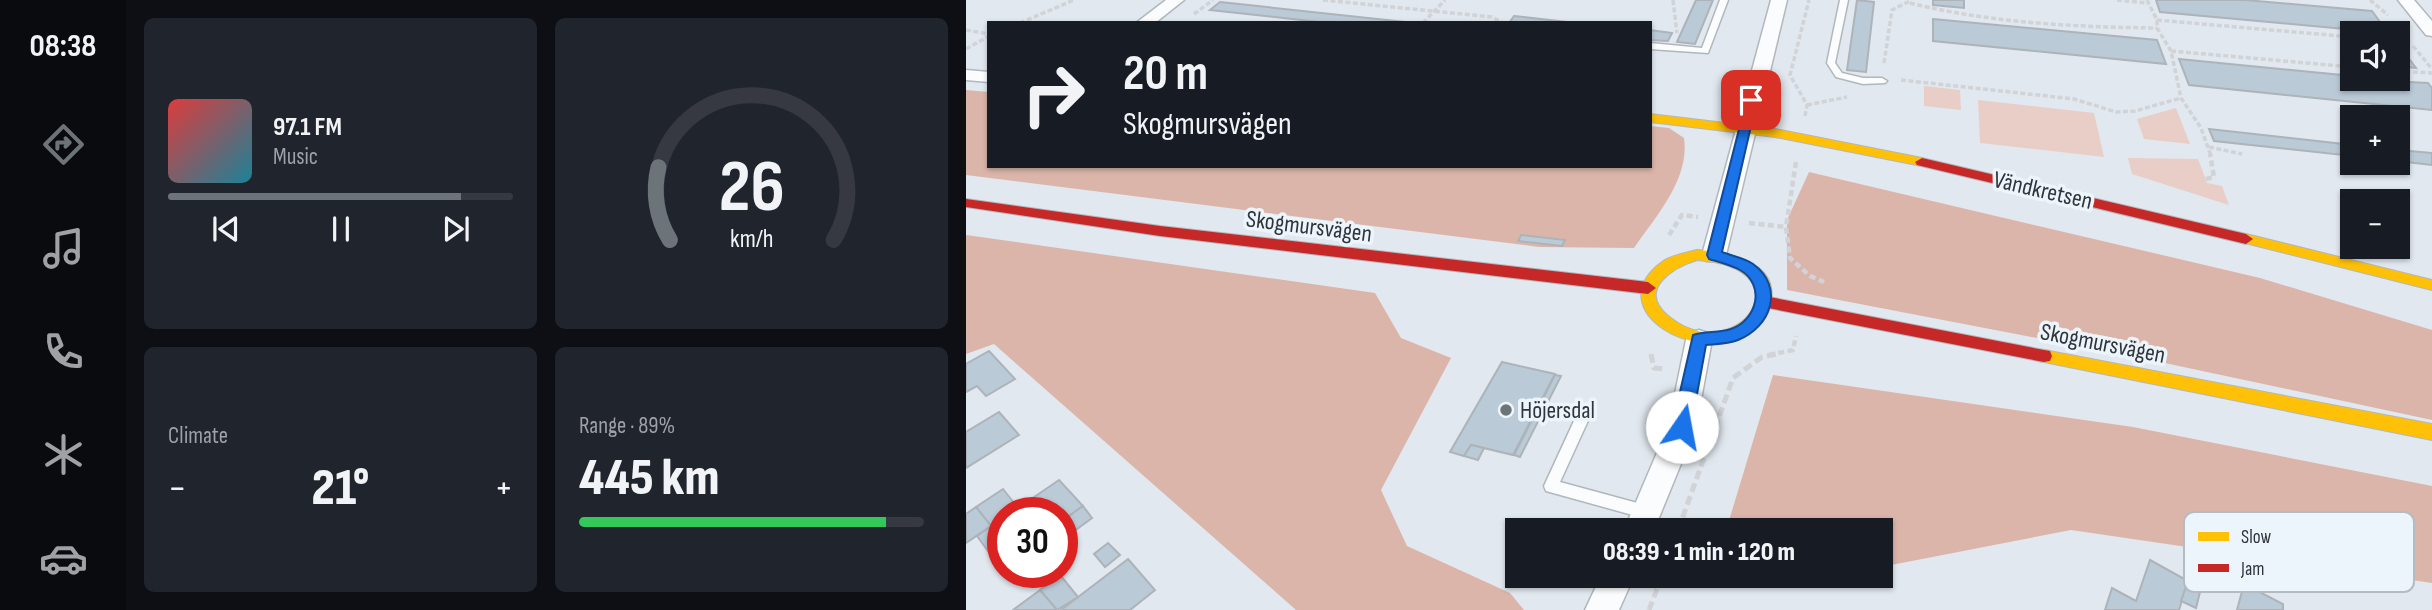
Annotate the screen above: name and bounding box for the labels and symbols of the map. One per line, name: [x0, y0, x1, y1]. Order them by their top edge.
pin: [1721, 70, 1781, 130]
street label: Vändkretsen: [1991, 165, 2095, 216]
street label: Skogmursvägen: [1244, 204, 1374, 249]
street label: Skogmursvägen: [2038, 317, 2168, 370]
position arrow: [1645, 390, 1719, 464]
place label: Höjersdal: [1520, 396, 1595, 425]
marker: Höjersdal: [1498, 402, 1514, 418]
speed limit sign: 30: [987, 497, 1078, 588]
legend: [2184, 512, 2414, 592]
text: Slow: [2241, 526, 2271, 549]
text: Jam: [2240, 558, 2264, 581]

